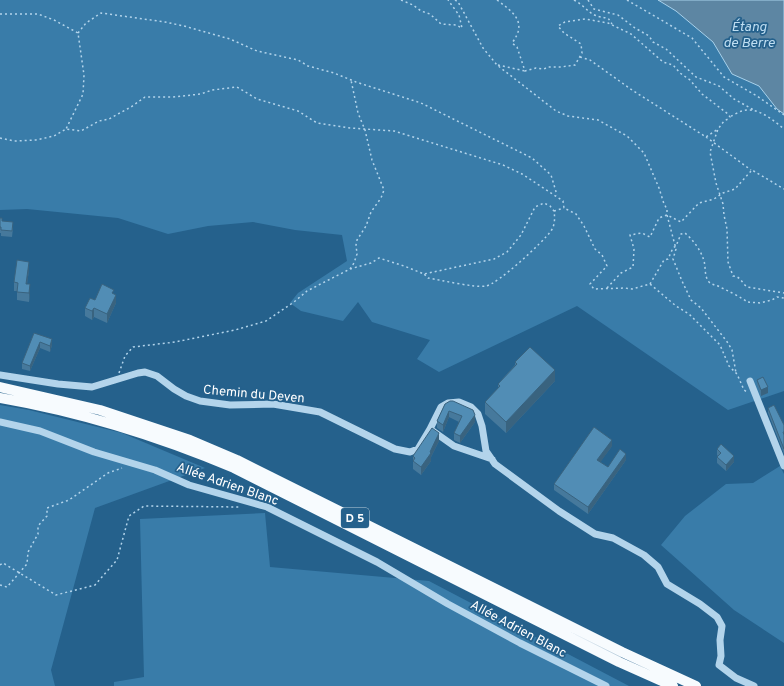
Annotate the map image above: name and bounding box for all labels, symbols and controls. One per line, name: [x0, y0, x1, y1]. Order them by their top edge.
water label: Étang de Berre: [723, 18, 776, 52]
street label: Chemin du Deven: [202, 383, 305, 407]
street label: Allée Adrien Blanc: [174, 460, 281, 510]
road number: D 5: [341, 508, 369, 528]
street label: Allée Adrien Blanc: [467, 598, 569, 662]

